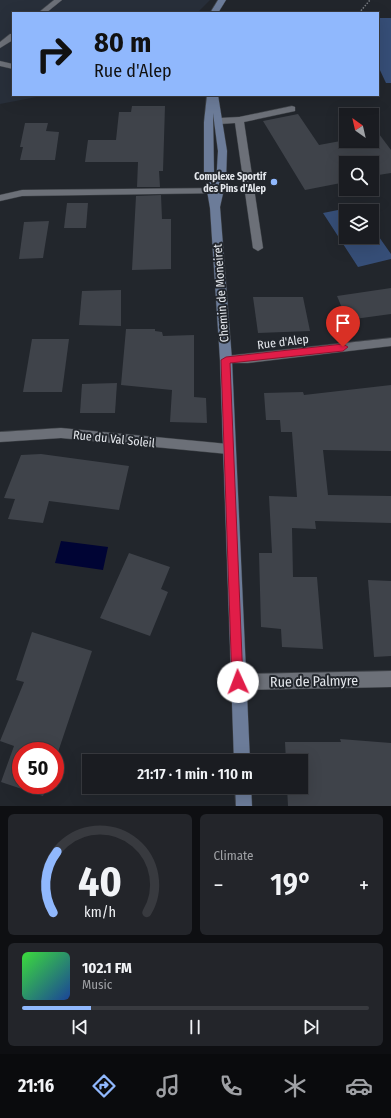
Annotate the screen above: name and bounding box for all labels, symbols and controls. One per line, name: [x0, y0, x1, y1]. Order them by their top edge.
text: 80 m: [94, 26, 151, 59]
icon: right: [28, 28, 80, 80]
text: Rue d'Alep: [94, 60, 172, 82]
north arrow: [339, 108, 379, 148]
map controls: [339, 108, 379, 244]
button: search: [339, 156, 379, 196]
place label: Complexe Sportif des Pins d'Alep: [194, 171, 267, 195]
marker: Complexe Sportif des Pins d'Alep: [269, 177, 279, 187]
button: layers: [339, 204, 379, 244]
street label: Chemin de Moneiret: [211, 243, 231, 343]
pin: [326, 306, 360, 347]
icon: arrive: [332, 312, 354, 334]
street label: Rue d'Alep: [256, 332, 310, 352]
street label: Rue du Val Soleil: [73, 428, 155, 450]
position arrow: [217, 661, 259, 703]
street label: Rue de Palmyre: [270, 672, 358, 691]
speed limit sign: 50: [12, 742, 64, 794]
text: 21:17 · 1 min · 110 m: [137, 765, 253, 783]
text: Climate: [214, 848, 254, 863]
text: 40: [78, 856, 122, 906]
text: 19°: [270, 867, 312, 903]
text: −: [214, 872, 223, 899]
text: +: [359, 872, 369, 899]
text: km/h: [84, 903, 116, 920]
text: 102.1 FM: [82, 959, 132, 977]
text: Music: [82, 977, 112, 992]
icon: previous: [69, 1016, 91, 1038]
icon: pause: [184, 1016, 206, 1038]
icon: next: [300, 1016, 322, 1038]
icon: directions: [90, 1072, 118, 1100]
icon: music: [154, 1072, 182, 1100]
icon: phone: [217, 1072, 245, 1100]
icon: climate: [281, 1072, 309, 1100]
icon: car: [345, 1072, 373, 1100]
text: 21:16: [18, 1075, 54, 1097]

